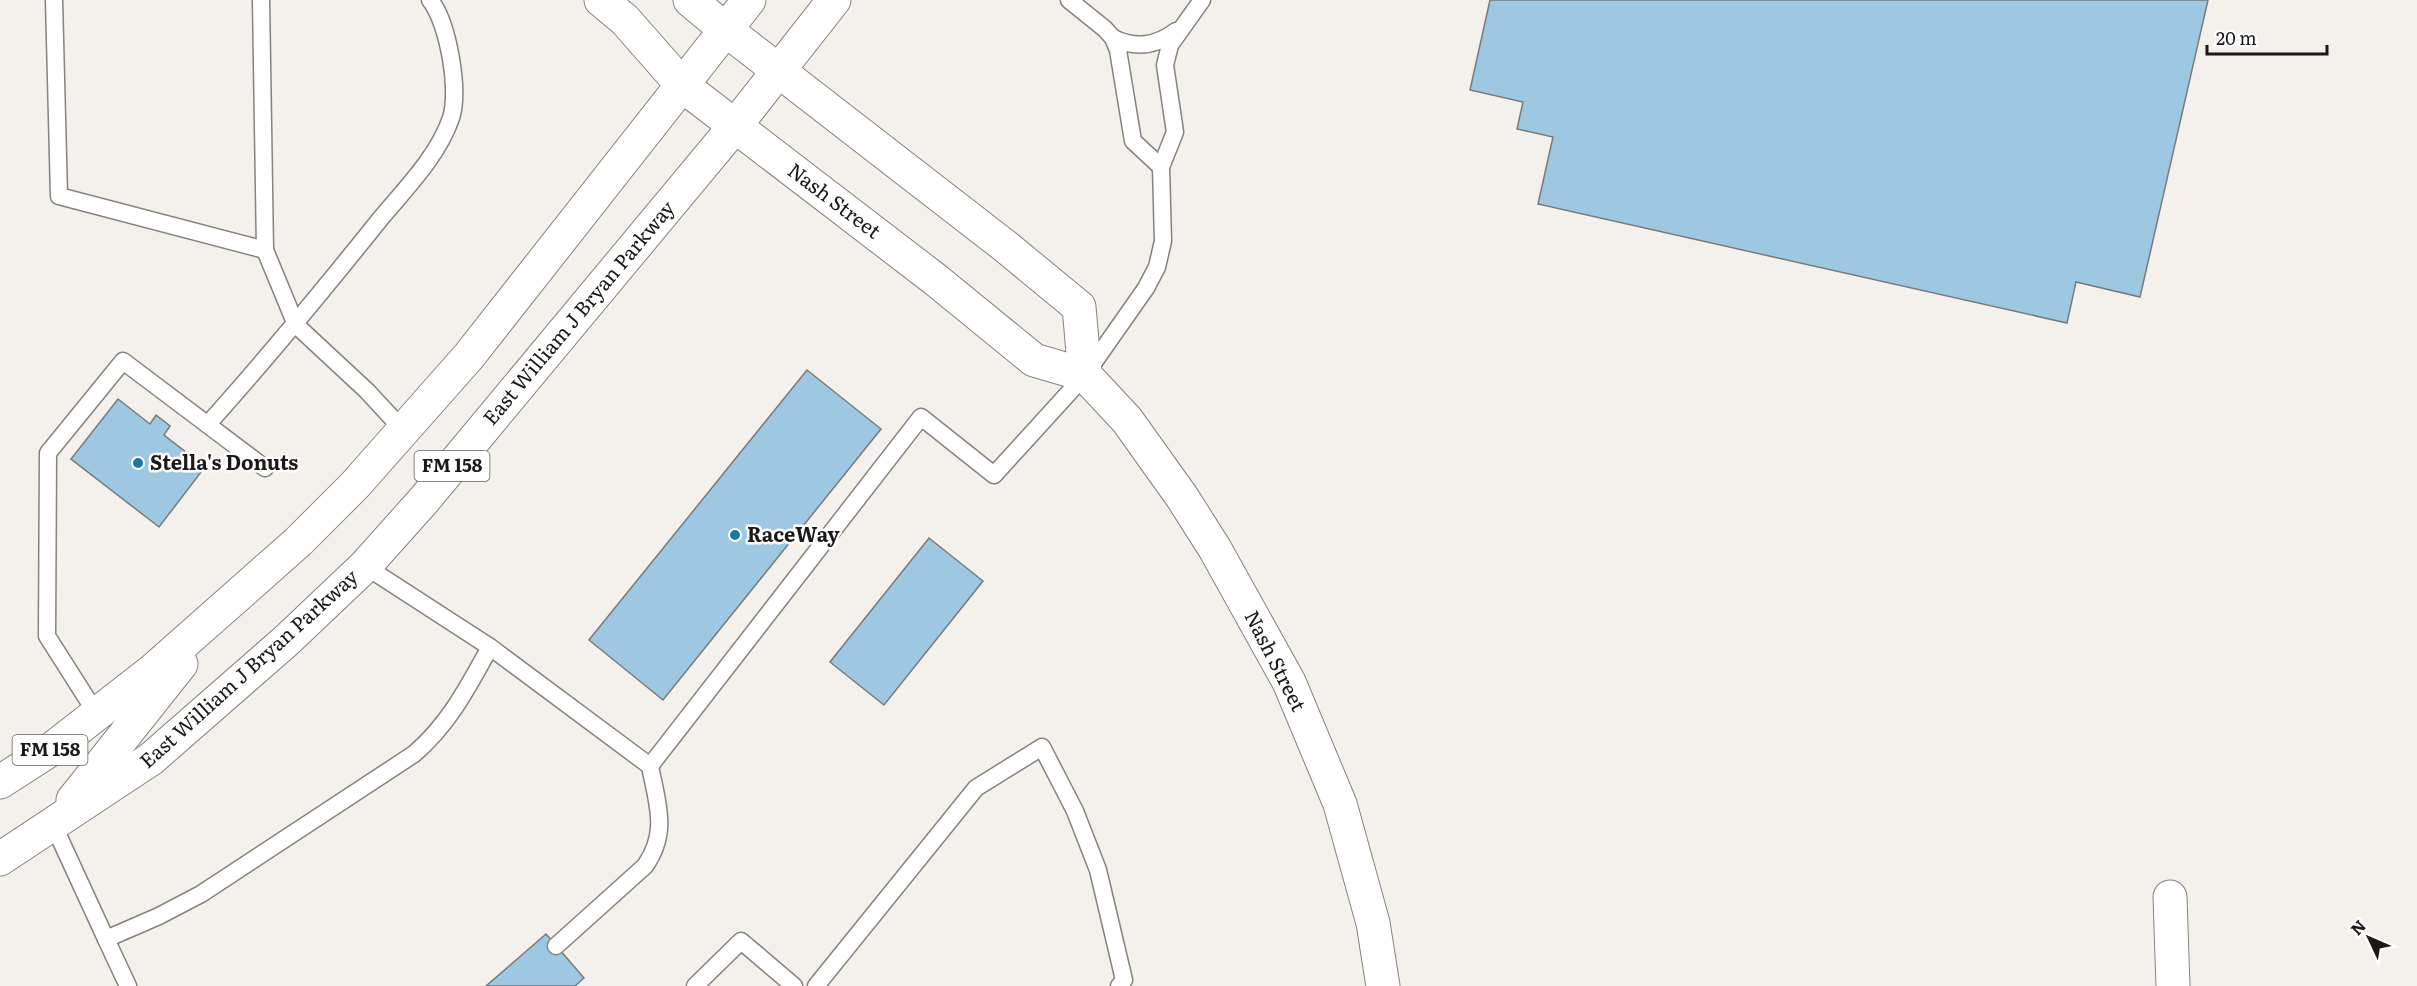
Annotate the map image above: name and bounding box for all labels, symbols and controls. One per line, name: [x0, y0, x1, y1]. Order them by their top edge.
scale bar: [2207, 18, 2327, 56]
text: 20 m: [2216, 24, 2257, 51]
street label: Nash Street: [782, 154, 888, 244]
street label: East William J Bryan Parkway: [474, 193, 681, 431]
place label: Stella's Donuts: [150, 446, 298, 476]
road number: FM 158: [414, 451, 490, 481]
marker: Stella's Donuts: [131, 456, 145, 470]
place label: RaceWay: [747, 518, 840, 548]
marker: RaceWay: [728, 528, 742, 542]
street label: East William J Bryan Parkway: [132, 561, 364, 774]
street label: Nash Street: [1238, 604, 1315, 716]
road number: FM 158: [13, 735, 88, 765]
north arrow: [2339, 908, 2399, 968]
text: N: [2344, 914, 2371, 940]

